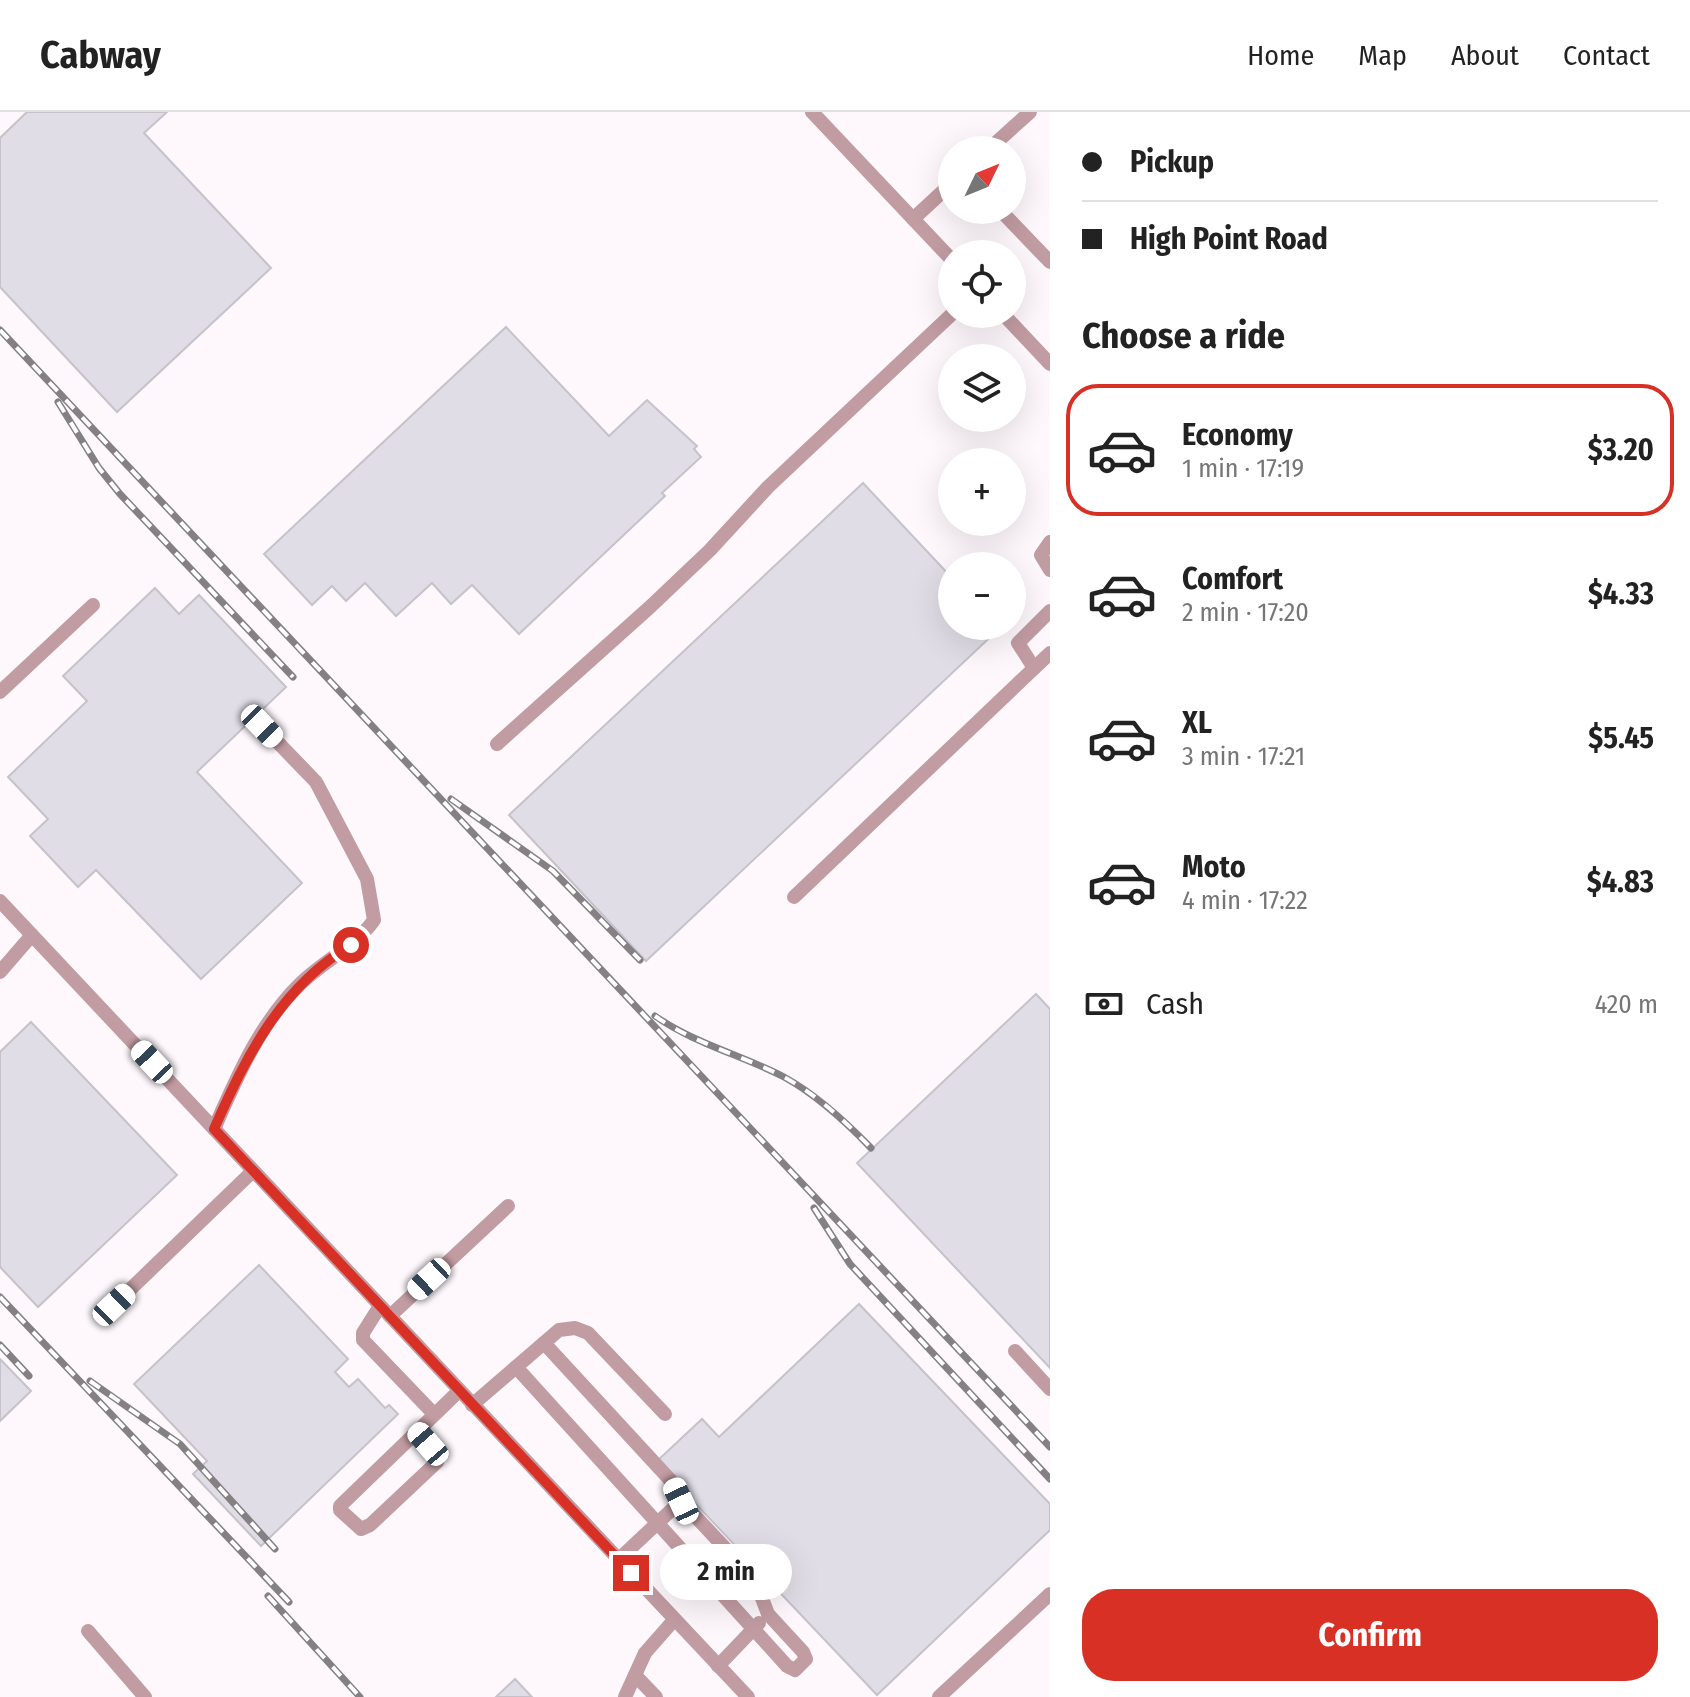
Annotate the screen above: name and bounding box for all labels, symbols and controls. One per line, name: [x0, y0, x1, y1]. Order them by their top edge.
text: Cabway: [40, 32, 161, 78]
text: Home: [1247, 39, 1314, 72]
text: Map: [1358, 39, 1407, 72]
text: About: [1451, 39, 1519, 72]
text: Contact: [1563, 39, 1650, 72]
north arrow: [938, 136, 1026, 224]
map controls: [938, 136, 1026, 640]
text: Pickup: [1130, 144, 1214, 180]
text: High Point Road: [1130, 221, 1328, 257]
button: locate: [938, 240, 1026, 328]
text: Choose a ride: [1082, 314, 1285, 358]
button: layers: [938, 344, 1026, 432]
icon: car: [1086, 414, 1158, 486]
text: Economy: [1182, 417, 1293, 453]
text: $3.20: [1588, 432, 1654, 468]
button: +: [938, 448, 1026, 536]
text: 1 min · 17:19: [1182, 453, 1304, 484]
button: −: [938, 552, 1026, 640]
icon: car: [1086, 558, 1158, 630]
text: Comfort: [1182, 561, 1283, 597]
text: $4.33: [1588, 576, 1654, 612]
text: 2 min · 17:20: [1182, 597, 1309, 628]
car: [237, 700, 287, 752]
icon: car: [1086, 702, 1158, 774]
text: XL: [1182, 705, 1212, 741]
text: $5.45: [1588, 720, 1654, 756]
text: 3 min · 17:21: [1182, 741, 1305, 772]
icon: car: [1086, 846, 1158, 918]
text: Moto: [1182, 849, 1246, 885]
text: $4.83: [1587, 864, 1654, 900]
text: 4 min · 17:22: [1182, 885, 1308, 916]
route start: [333, 927, 369, 963]
icon: cash: [1082, 982, 1126, 1026]
text: Cash: [1146, 986, 1204, 1022]
text: 420 m: [1595, 989, 1658, 1020]
car: [127, 1036, 177, 1088]
car: [403, 1254, 455, 1304]
car: [88, 1280, 140, 1330]
car: [403, 1418, 453, 1470]
car: [660, 1474, 702, 1528]
callout: 2 min: [659, 1545, 791, 1601]
route end: [613, 1555, 649, 1591]
text: 2 min: [697, 1556, 755, 1587]
button: Confirm: [1082, 1589, 1658, 1681]

